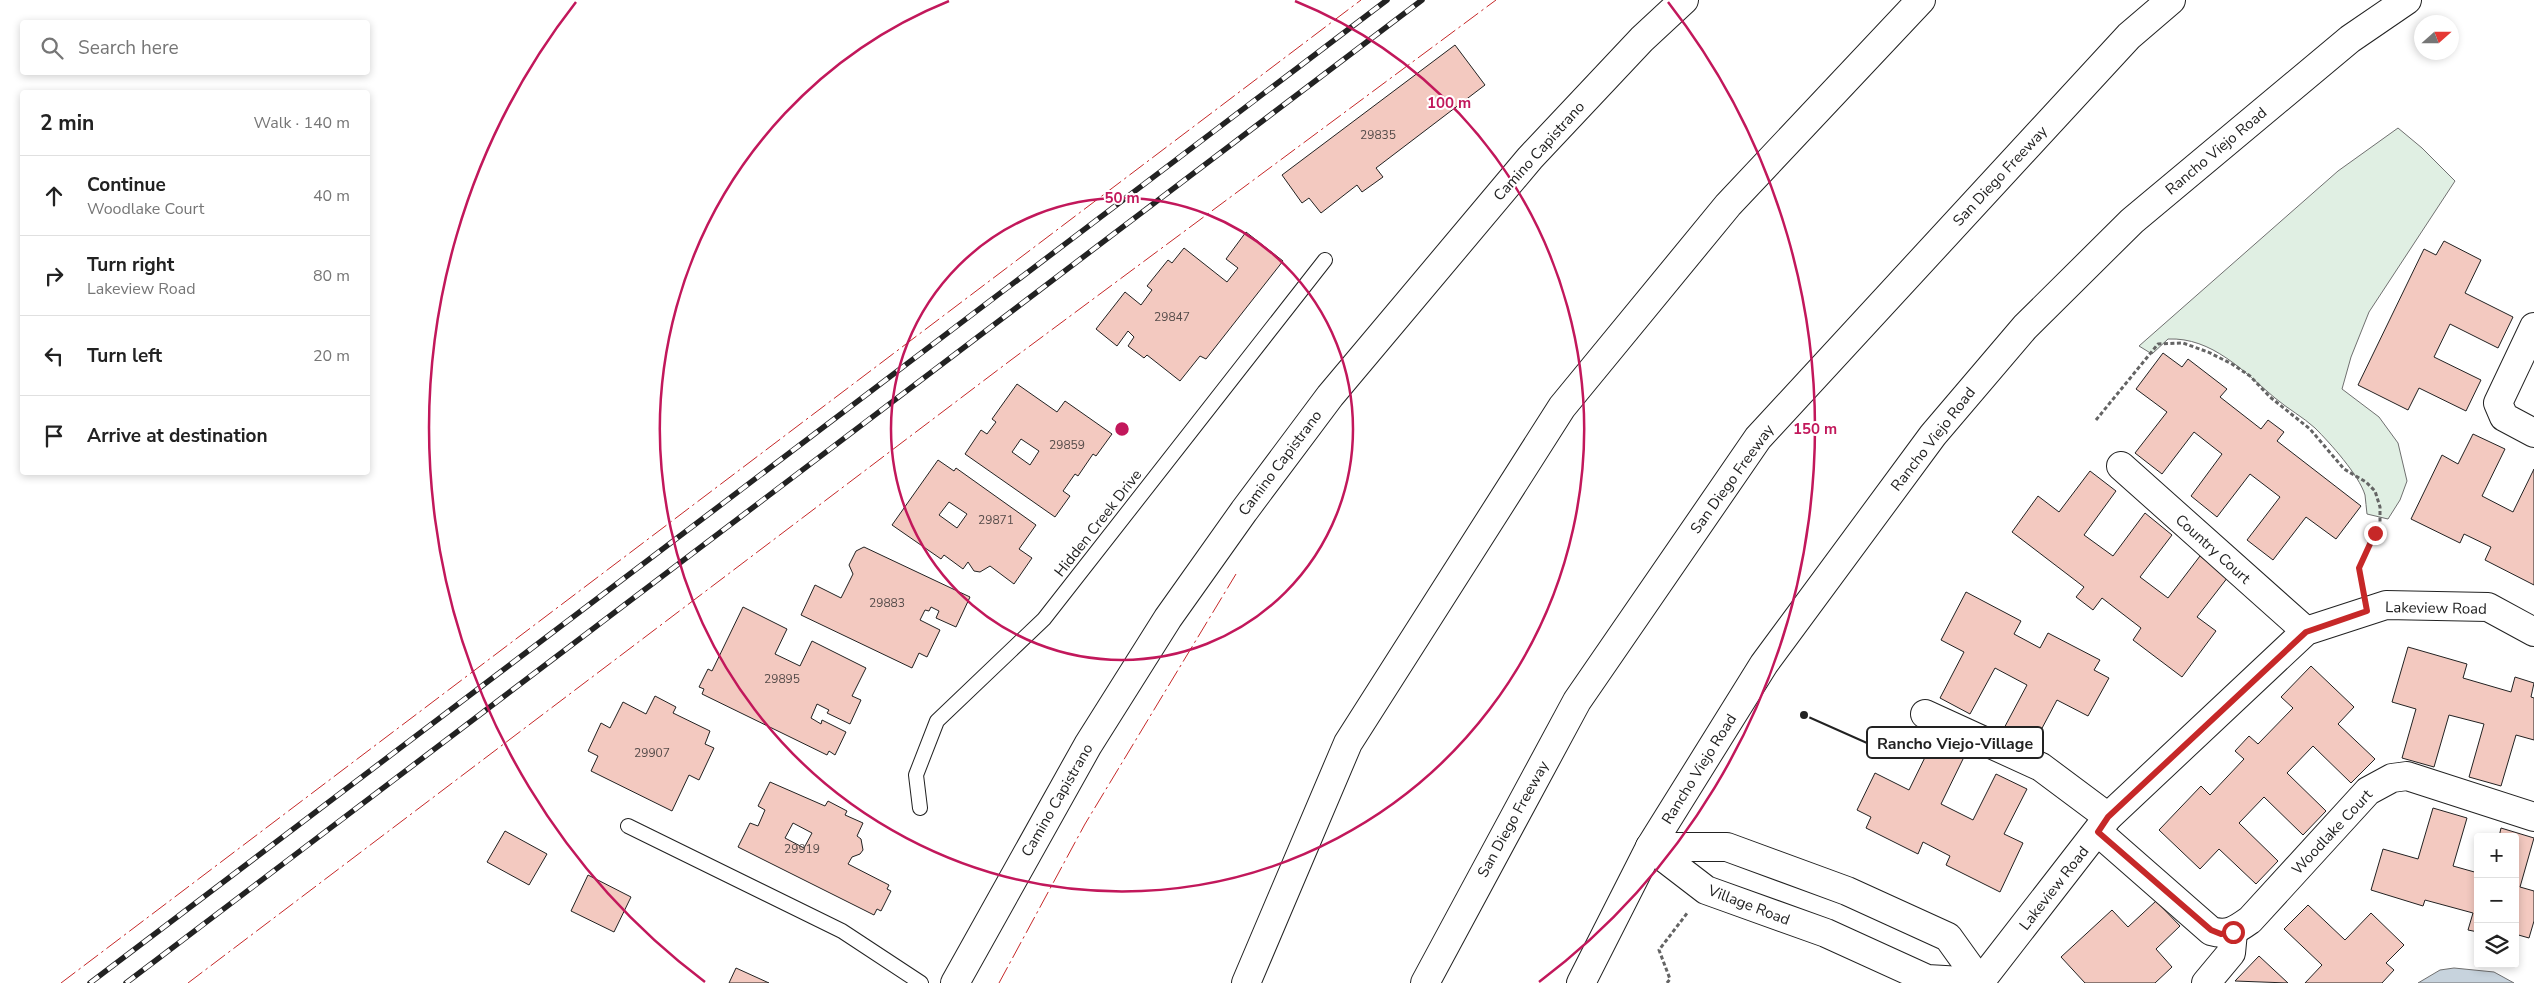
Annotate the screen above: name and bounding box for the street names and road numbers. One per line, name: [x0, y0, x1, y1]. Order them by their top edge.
street label: Camino Capistrano: [1489, 97, 1589, 205]
street label: Rancho Viejo Road: [2161, 103, 2271, 199]
street label: San Diego Freeway: [1948, 121, 2052, 231]
street label: Rancho Viejo Road: [1886, 383, 1980, 495]
street label: Camino Capistrano: [1234, 406, 1326, 520]
street label: San Diego Freeway: [1686, 420, 1779, 538]
street label: Hidden Creek Drive: [1050, 465, 1146, 581]
street label: Country Court: [2171, 510, 2255, 589]
street label: Lakeview Road: [2385, 597, 2487, 619]
street label: Rancho Viejo Road: [1657, 710, 1741, 828]
street label: Camino Capistrano: [1016, 740, 1098, 860]
street label: San Diego Freeway: [1473, 757, 1553, 881]
street label: Woodlake Court: [2287, 784, 2377, 879]
street label: Lakeview Road: [2015, 842, 2093, 934]
street label: Village Road: [1704, 880, 1793, 930]

